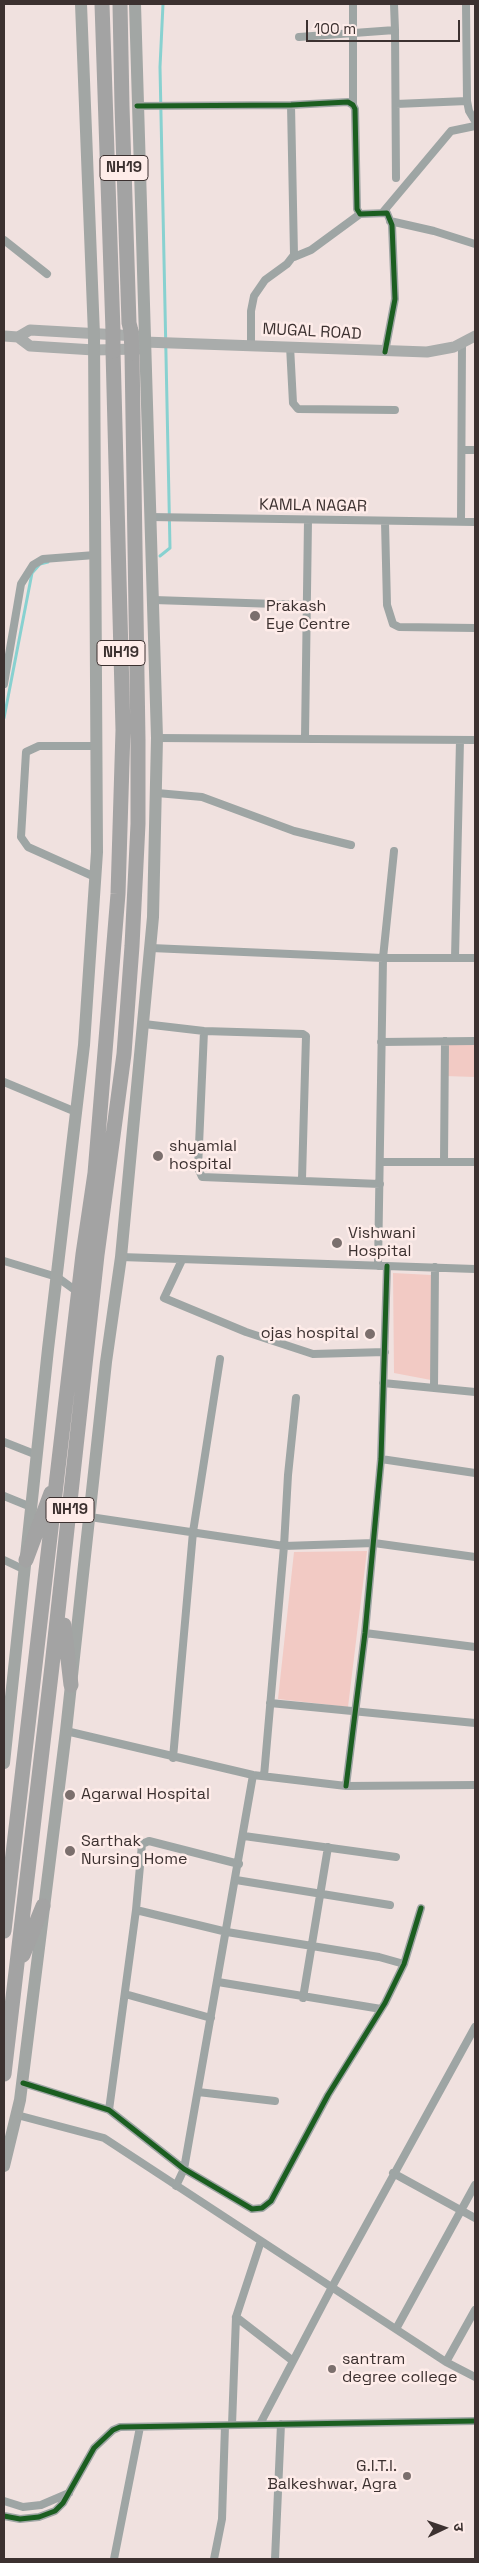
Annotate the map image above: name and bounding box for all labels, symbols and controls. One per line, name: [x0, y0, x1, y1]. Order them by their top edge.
scale bar: [309, 10, 463, 42]
text: 100 m: [314, 19, 356, 38]
road number: NH19: [100, 156, 148, 180]
street label: MUGAL ROAD: [262, 320, 362, 344]
street label: KAMLA NAGAR: [259, 495, 367, 517]
place label: Prakash Eye Centre: [266, 597, 350, 635]
marker: Prakash Eye Centre: [248, 609, 262, 623]
road number: NH19: [97, 640, 145, 666]
place label: shyamlal hospital: [169, 1137, 237, 1175]
marker: shyamlal hospital: [151, 1149, 165, 1163]
place label: Vishwani Hospital: [348, 1224, 416, 1262]
marker: Vishwani Hospital: [330, 1236, 344, 1250]
place label: ojas hospital: [261, 1324, 359, 1344]
marker: ojas hospital: [363, 1327, 377, 1341]
road number: NH19: [46, 1498, 94, 1522]
place label: Agarwal Hospital: [81, 1785, 210, 1805]
marker: Agarwal Hospital: [63, 1788, 77, 1802]
place label: Sarthak Nursing Home: [81, 1832, 187, 1870]
marker: Sarthak Nursing Home: [63, 1844, 77, 1858]
place label: santram degree college: [342, 2350, 457, 2388]
marker: santram degree college: [326, 2363, 338, 2375]
place label: G.I.T.I. Balkeshwar, Agra: [267, 2457, 397, 2495]
marker: G.I.T.I. Balkeshwar, Agra: [401, 2470, 413, 2482]
north arrow: [419, 2503, 469, 2553]
text: उ: [450, 2523, 468, 2532]

